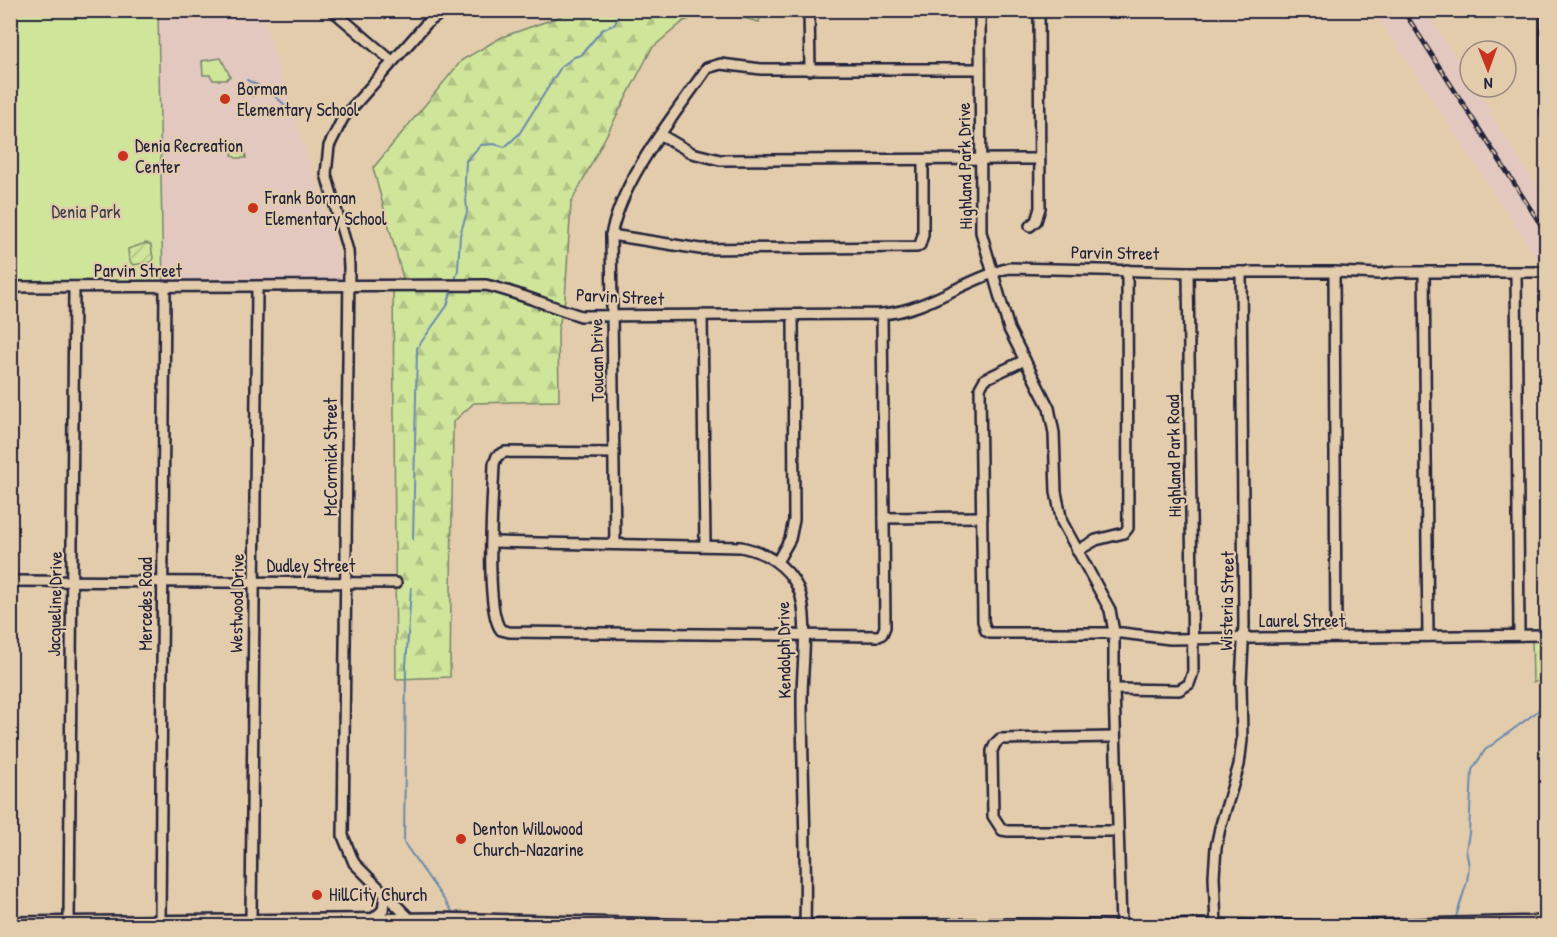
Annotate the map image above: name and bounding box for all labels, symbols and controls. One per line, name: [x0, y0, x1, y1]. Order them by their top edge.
north arrow: [1458, 39, 1518, 99]
text: N: [1483, 73, 1493, 95]
place label: Borman Elementary School: [237, 76, 359, 122]
marker: Borman Elementary School: [218, 92, 232, 106]
street label: Highland Park Drive: [951, 102, 978, 230]
place label: Denia Recreation Center: [135, 133, 243, 179]
marker: Denia Recreation Center: [116, 149, 130, 163]
place label: Frank Borman Elementary School: [264, 185, 387, 231]
park label: Denia Park: [51, 199, 121, 224]
marker: Frank Borman Elementary School: [246, 201, 260, 215]
street label: Parvin Street: [1071, 239, 1160, 266]
street label: Parvin Street: [94, 258, 183, 283]
street label: Parvin Street: [575, 282, 665, 311]
street label: Toucan Drive: [583, 318, 610, 402]
street label: Highland Park Road: [1160, 394, 1187, 518]
street label: McCormick Street: [318, 397, 343, 516]
street label: Wisteria Street: [1213, 550, 1240, 651]
street label: Jacqueline Drive: [41, 551, 68, 657]
street label: Westwood Drive: [223, 553, 250, 653]
street label: Dudley Street: [267, 553, 356, 578]
street label: Mercedes Road: [133, 557, 158, 651]
street label: Kendolph Drive: [770, 601, 797, 699]
street label: Laurel Street: [1259, 608, 1346, 633]
place label: Denton Willowood Church-Nazarine: [473, 816, 584, 862]
marker: Denton Willowood Church-Nazarine: [454, 832, 468, 846]
place label: HillCity Church: [329, 882, 428, 907]
marker: HillCity Church: [310, 888, 324, 902]

